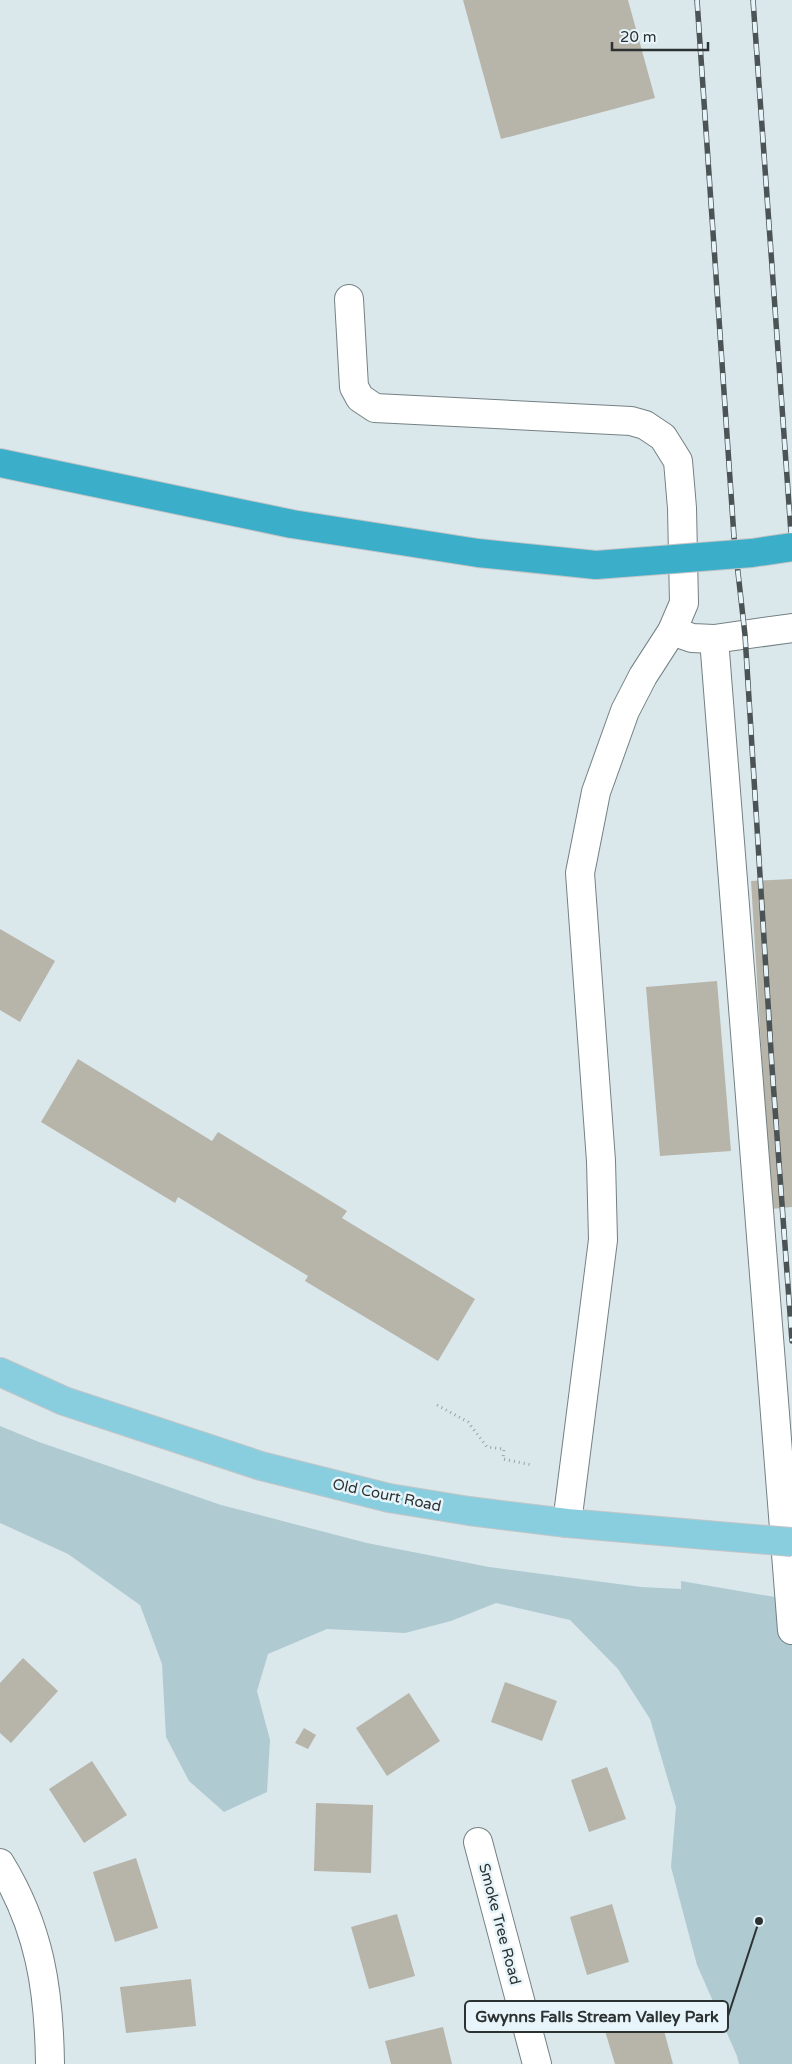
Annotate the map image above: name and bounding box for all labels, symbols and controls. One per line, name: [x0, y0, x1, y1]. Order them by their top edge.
scale bar: [612, 20, 708, 52]
text: 20 m: [620, 28, 657, 46]
street label: Old Court Road: [331, 1475, 443, 1515]
street label: Smoke Tree Road: [475, 1861, 525, 1987]
callout: Gwynns Falls Stream Valley Park: [465, 2001, 728, 2032]
text: Gwynns Falls Stream Valley Park: [475, 2007, 719, 2027]

